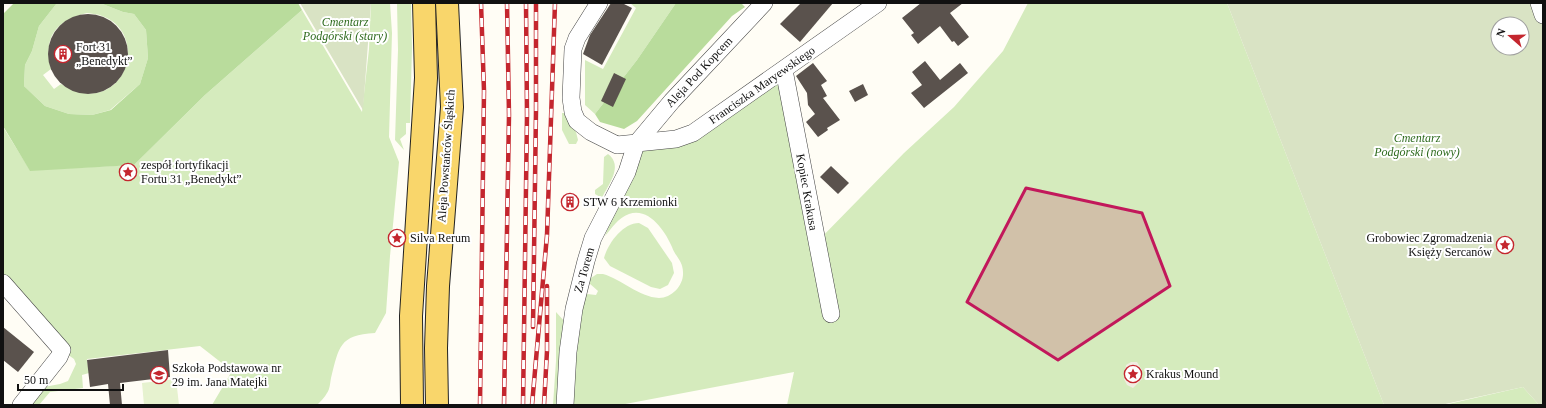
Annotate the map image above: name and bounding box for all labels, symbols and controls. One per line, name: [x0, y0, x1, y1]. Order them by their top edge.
park label: Cmentarz Podgórski (stary): [302, 15, 387, 43]
north arrow: [1490, 16, 1530, 56]
text: N: [1494, 27, 1508, 38]
street label: Aleja Pod Kopcem: [663, 33, 736, 110]
place label: Fort 31 „Benedykt”: [76, 40, 133, 68]
street label: Franciszka Maryewskiego: [706, 43, 818, 127]
building icon: Fort 31 „Benedykt”: [53, 44, 73, 64]
street label: Aleja Powstańców Śląskich: [434, 89, 458, 223]
park label: Cmentarz Podgórski (nowy): [1373, 131, 1460, 159]
street label: Kopiec Krakusa: [793, 153, 821, 232]
place label: zespół fortyfikacji Fortu 31 „Benedykt”: [141, 158, 242, 186]
place icon: zespół fortyfikacji Fortu 31 „Benedykt”: [118, 162, 138, 182]
building icon: STW 6 Krzemionki: [560, 192, 580, 212]
place label: STW 6 Krzemionki: [583, 195, 678, 209]
place icon: Silva Rerum: [387, 228, 407, 248]
place label: Silva Rerum: [410, 231, 471, 245]
place label: Grobowiec Zgromadzenia Księży Sercanów: [1366, 231, 1493, 259]
place icon: Grobowiec Zgromadzenia Księży Sercanów: [1495, 235, 1515, 255]
street label: Za Torem: [571, 245, 597, 294]
place label: Szkoła Podstawowa nr 29 im. Jana Matejki: [172, 361, 281, 389]
place icon: Krakus Mound: [1123, 364, 1143, 384]
school or university icon: Szkoła Podstawowa nr 29 im. Jana Matejki: [149, 365, 169, 385]
scale bar: [18, 366, 123, 392]
place label: Krakus Mound: [1146, 367, 1218, 381]
text: 50 m: [24, 373, 49, 387]

